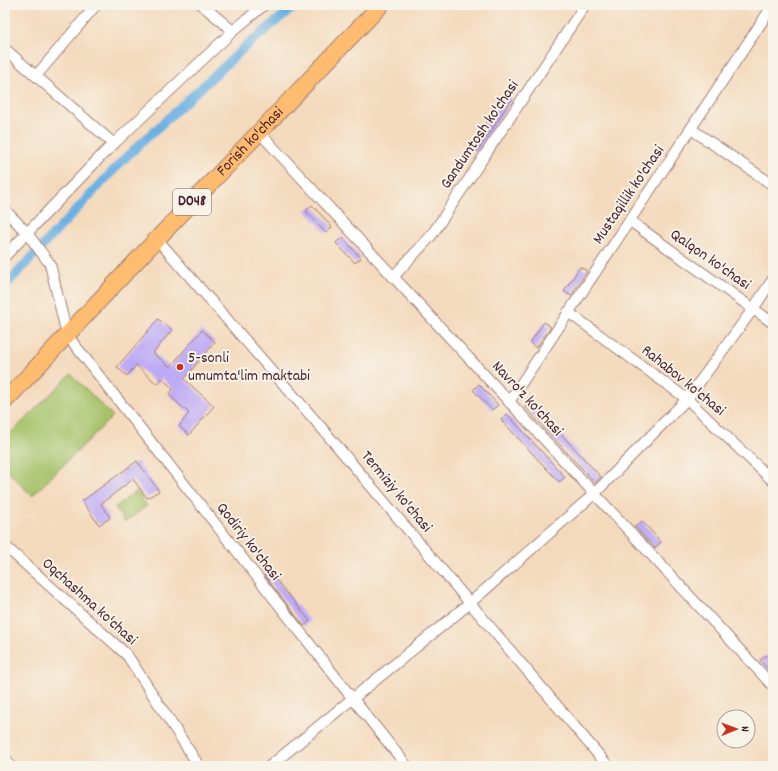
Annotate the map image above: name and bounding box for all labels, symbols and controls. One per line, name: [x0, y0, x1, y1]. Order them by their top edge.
street label: Gandumtosh ko'chasi: [435, 76, 525, 194]
street label: Forish ko'chasi: [211, 102, 289, 182]
street label: Mustaqillik ko'chasi: [587, 141, 671, 249]
road number: D048: [173, 189, 211, 215]
street label: Qalqon ko'chasi: [665, 224, 755, 296]
street label: Rahabov ko'chasi: [636, 340, 730, 422]
place label: 5-sonli umumta'lim maktabi: [188, 347, 310, 388]
street label: Navro'z ko'chasi: [486, 356, 568, 442]
marker: 5-sonli umumta'lim maktabi: [175, 362, 185, 372]
street label: Termiziy ko'chasi: [355, 446, 437, 538]
street label: Qodiriy ko'chasi: [210, 498, 286, 586]
street label: Oqchashma ko'chasi: [36, 553, 142, 651]
north arrow: [716, 709, 756, 749]
text: N: [736, 726, 752, 732]

